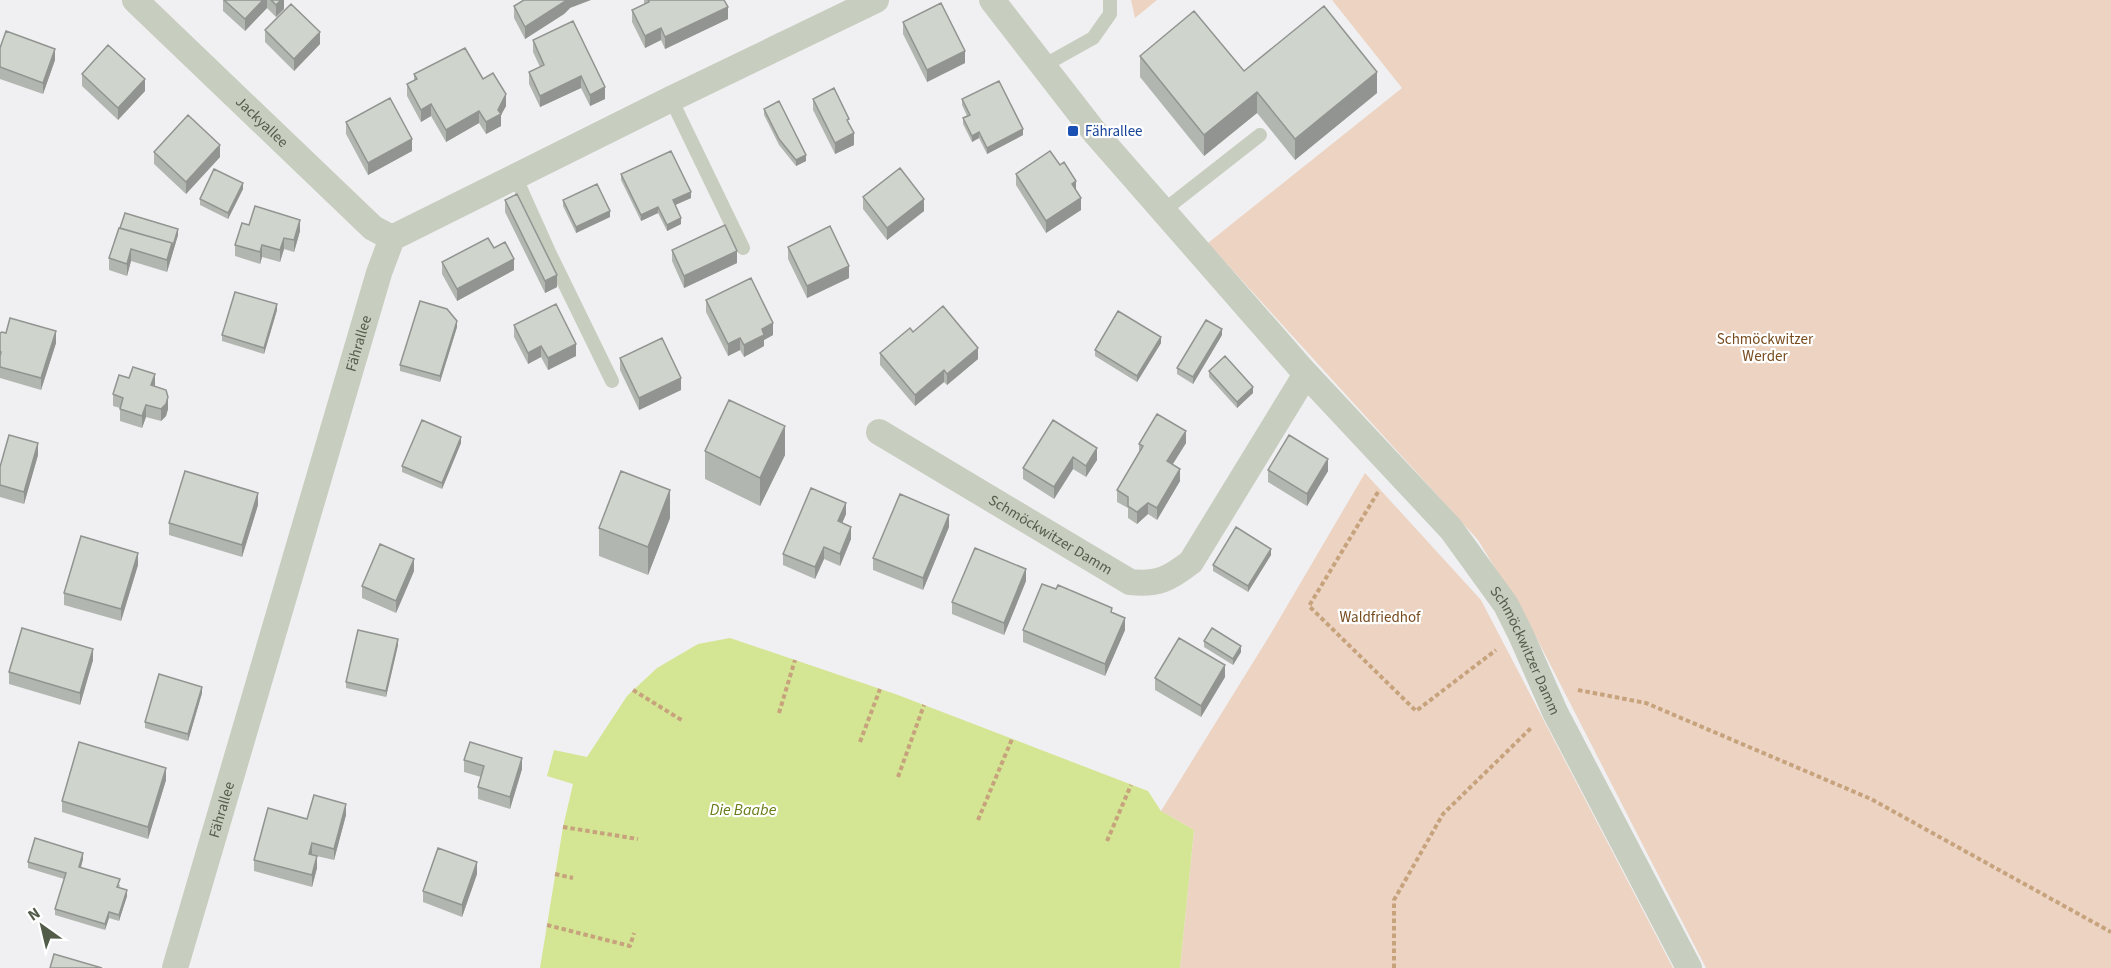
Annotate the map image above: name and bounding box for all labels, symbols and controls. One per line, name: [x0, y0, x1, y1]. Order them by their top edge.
street label: Jackyallee: [231, 92, 293, 152]
place label: Fährallee: [1085, 121, 1143, 142]
marker: Fährallee: [1066, 124, 1080, 138]
street label: Fährallee: [341, 313, 377, 374]
park label: Schmöckwitzer Werder: [1717, 329, 1814, 367]
street label: Schmöckwitzer Damm: [984, 490, 1116, 580]
street label: Schmöckwitzer Damm: [1485, 582, 1565, 718]
park label: Waldfriedhof: [1340, 607, 1421, 628]
street label: Fährallee: [204, 779, 240, 840]
water label: Die Baabe: [710, 799, 777, 821]
north arrow: [12, 896, 72, 956]
text: N: [24, 902, 45, 926]

